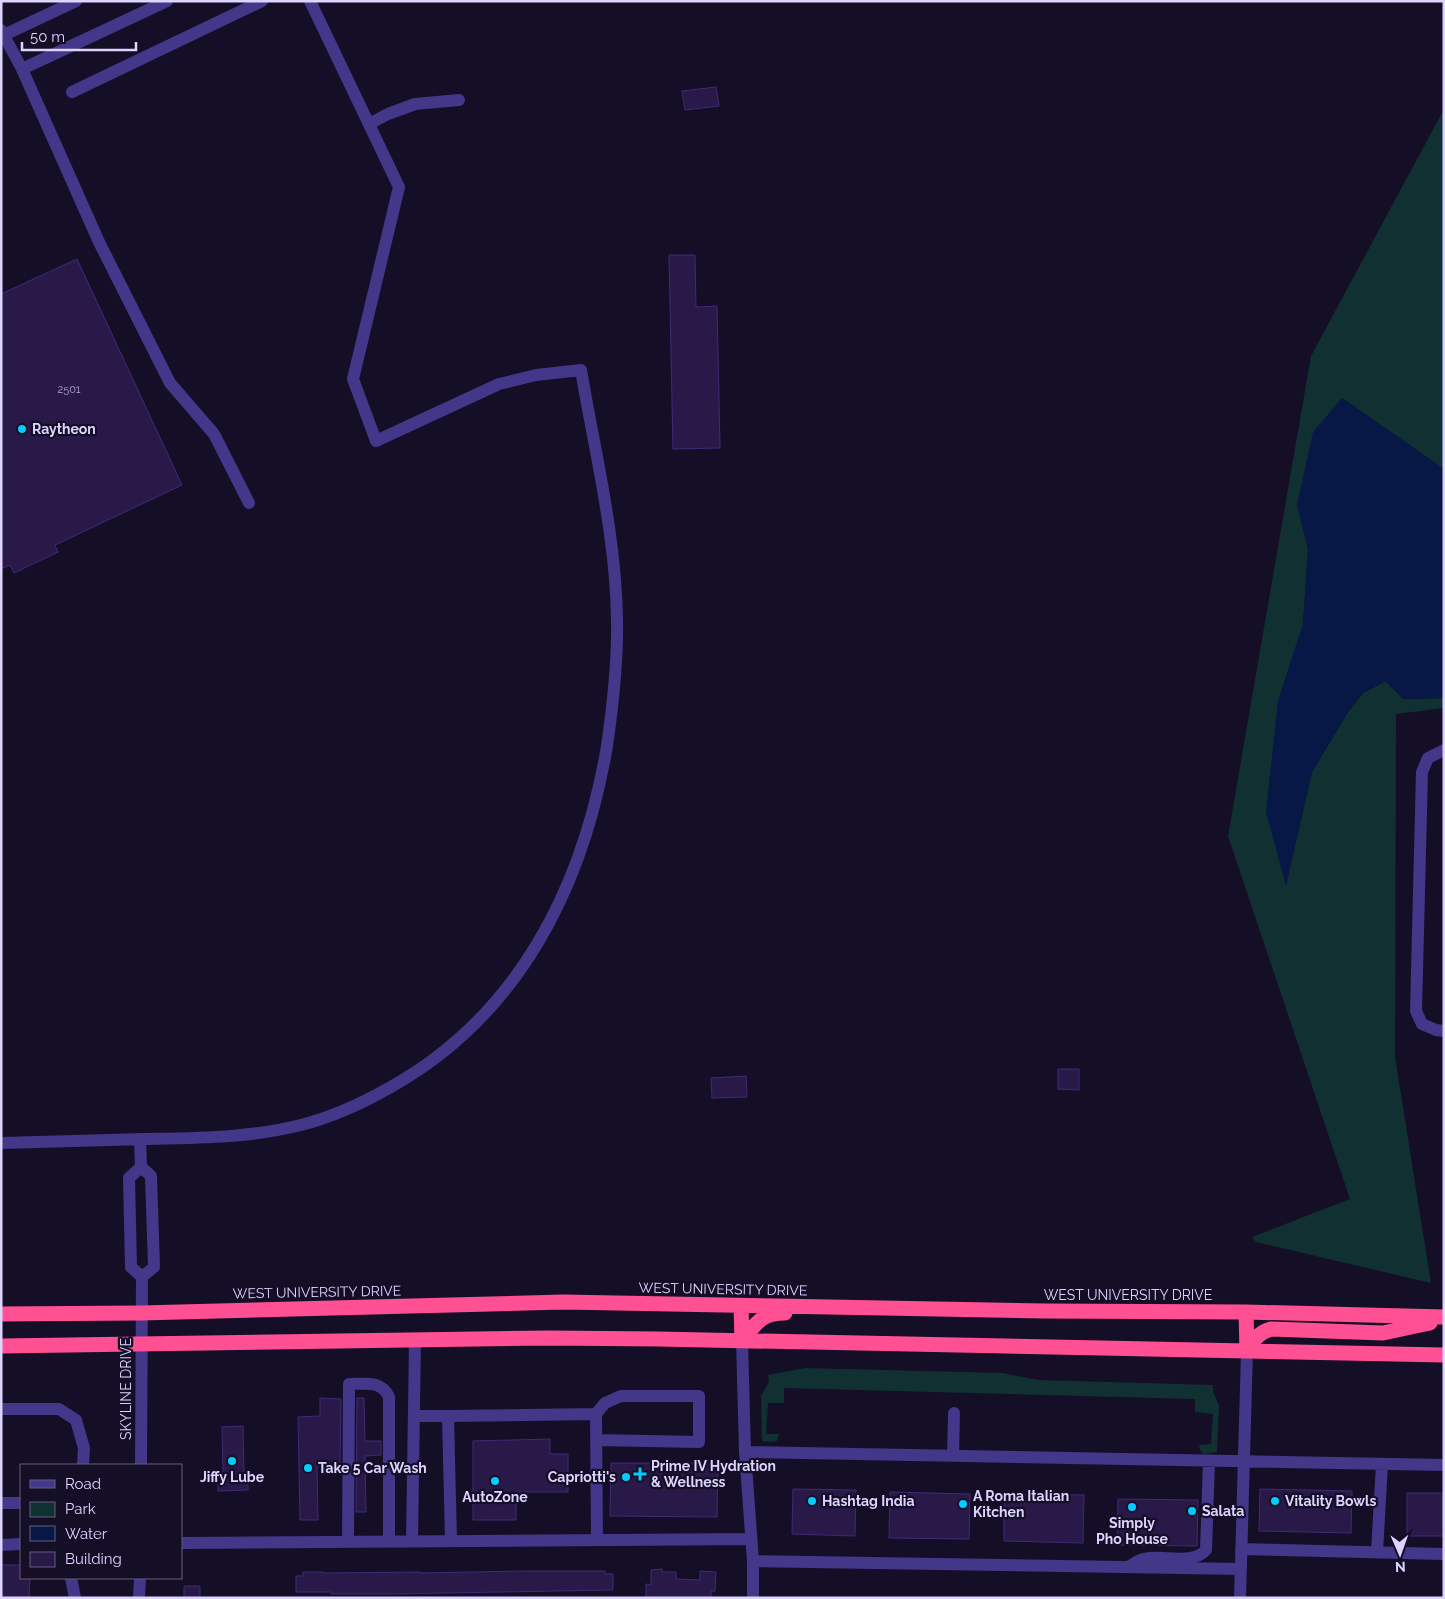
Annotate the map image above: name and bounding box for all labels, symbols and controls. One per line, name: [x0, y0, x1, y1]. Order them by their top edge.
scale bar: [22, 20, 136, 52]
text: 50 m: [30, 28, 65, 46]
house number: 2501: [57, 383, 81, 396]
place label: Raytheon: [32, 421, 96, 437]
marker: Raytheon: [16, 423, 28, 435]
street label: WEST UNIVERSITY DRIVE: [639, 1280, 807, 1298]
street label: WEST UNIVERSITY DRIVE: [233, 1283, 401, 1301]
street label: WEST UNIVERSITY DRIVE: [1044, 1287, 1212, 1303]
street label: SKYLINE DRIVE: [118, 1338, 134, 1440]
marker: Jiffy Lube: [226, 1455, 238, 1467]
place label: Prime IV Hydration & Wellness: [651, 1458, 776, 1490]
place label: Take 5 Car Wash: [318, 1460, 427, 1476]
marker: Take 5 Car Wash: [302, 1462, 314, 1474]
legend: [20, 1464, 182, 1579]
marker: Prime IV Hydration & Wellness: [633, 1467, 647, 1481]
place label: Jiffy Lube: [200, 1469, 265, 1485]
place label: Capriotti's: [548, 1469, 616, 1485]
marker: Capriotti's: [620, 1471, 632, 1483]
text: Road: [65, 1475, 101, 1493]
marker: AutoZone: [489, 1475, 501, 1487]
place label: A Roma Italian Kitchen: [973, 1488, 1069, 1520]
place label: AutoZone: [462, 1489, 528, 1505]
place label: Hashtag India: [822, 1493, 914, 1509]
place label: Vitality Bowls: [1285, 1493, 1376, 1509]
marker: Hashtag India: [806, 1495, 818, 1507]
marker: Vitality Bowls: [1269, 1495, 1281, 1507]
marker: A Roma Italian Kitchen: [957, 1498, 969, 1510]
text: Park: [65, 1500, 96, 1518]
marker: Simply Pho House: [1126, 1501, 1138, 1513]
place label: Salata: [1202, 1503, 1244, 1519]
marker: Salata: [1186, 1505, 1198, 1517]
place label: Simply Pho House: [1096, 1515, 1168, 1547]
text: Water: [65, 1525, 108, 1543]
north arrow: [1375, 1529, 1425, 1579]
text: Building: [65, 1550, 122, 1568]
text: N: [1395, 1559, 1406, 1575]

